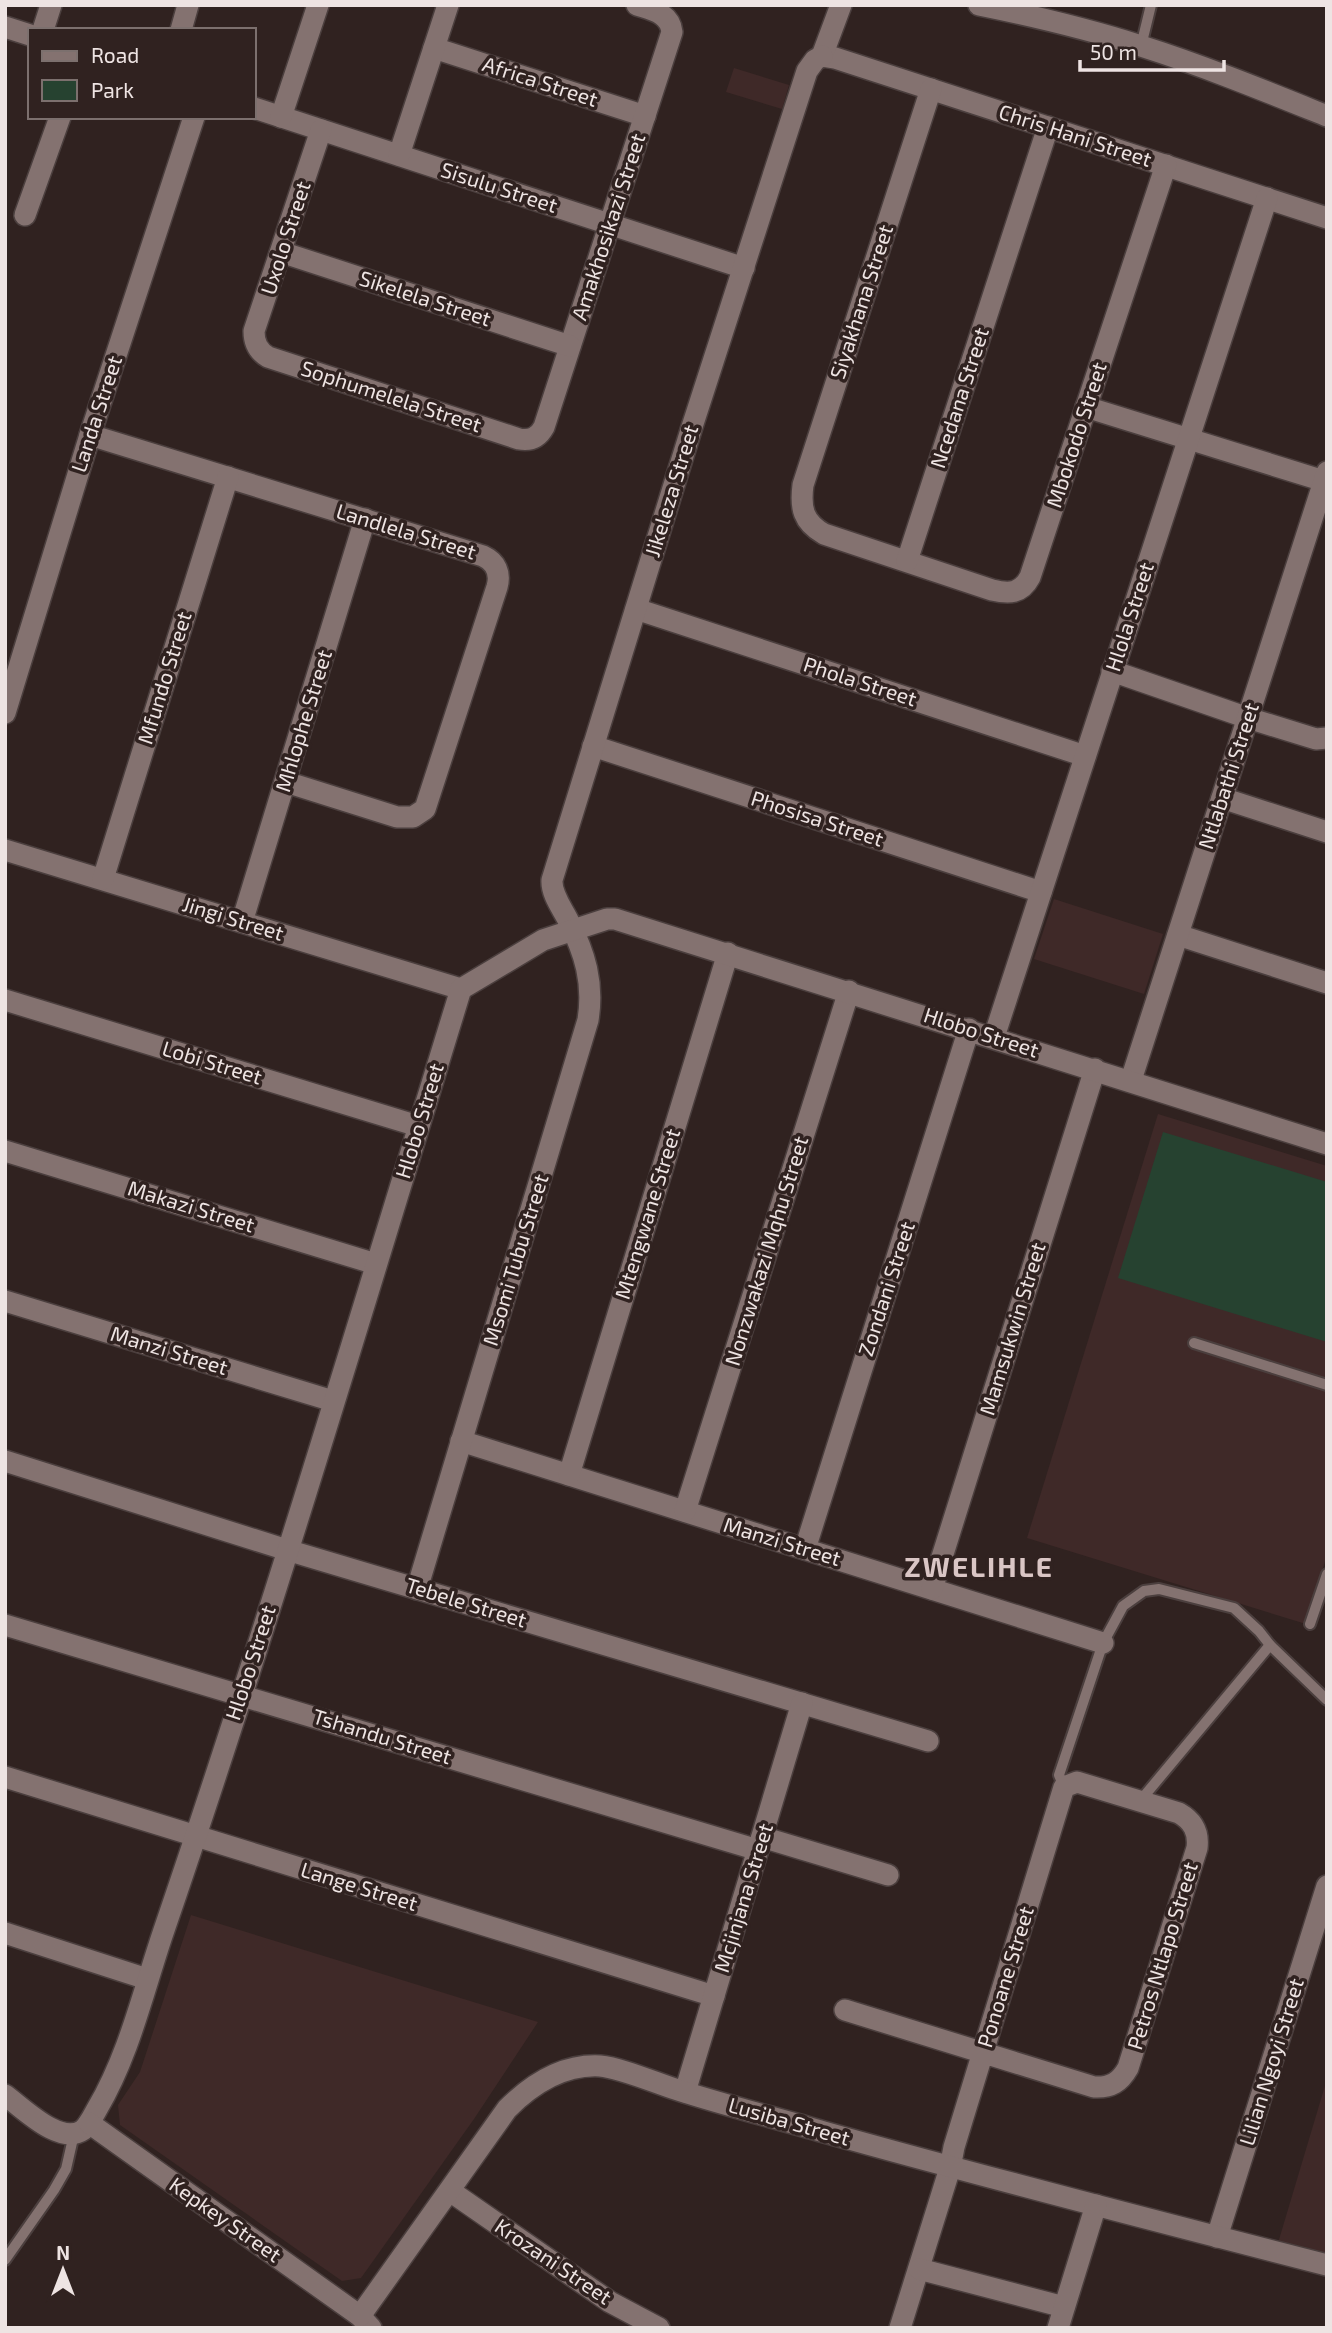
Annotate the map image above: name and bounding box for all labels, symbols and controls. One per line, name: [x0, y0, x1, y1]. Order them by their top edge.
legend: [28, 28, 256, 119]
scale bar: [1080, 28, 1224, 72]
text: 50 m: [1090, 39, 1137, 64]
text: Road: [91, 42, 139, 67]
street label: Africa Street: [480, 50, 601, 111]
text: Park: [91, 77, 134, 102]
street label: Chris Hani Street: [996, 98, 1155, 171]
street label: Amakhosikazi Street: [566, 130, 650, 323]
street label: Sisulu Street: [438, 156, 561, 217]
street label: Uxolo Street: [254, 178, 315, 298]
street label: Siyakhana Street: [824, 221, 897, 382]
street label: Sikelela Street: [356, 265, 494, 331]
street label: Ncedana Street: [924, 324, 993, 471]
street label: Landa Street: [65, 352, 126, 475]
street label: Sophumelela Street: [298, 355, 485, 437]
street label: Mbokodo Street: [1040, 359, 1111, 511]
street label: Jikeleza Street: [639, 421, 703, 560]
street label: Landlela Street: [334, 497, 479, 564]
street label: Hlola Street: [1099, 559, 1158, 674]
street label: Mfundo Street: [131, 608, 196, 747]
street label: Mhlophe Street: [269, 646, 336, 795]
street label: Phola Street: [801, 651, 920, 711]
street label: Ntlabathi Street: [1192, 699, 1263, 852]
street label: Phosisa Street: [748, 784, 887, 851]
street label: Jingi Street: [180, 890, 287, 945]
street label: Hlobo Street: [921, 1001, 1042, 1062]
street label: Lobi Street: [160, 1035, 265, 1089]
street label: Hlobo Street: [389, 1060, 448, 1181]
street label: Mtengwane Street: [609, 1125, 684, 1302]
street label: Nonzwakazi Mqhu Street: [719, 1133, 812, 1368]
street label: Msomi Tubu Street: [477, 1171, 553, 1348]
street label: Makazi Street: [125, 1174, 258, 1237]
street label: Zondani Street: [852, 1218, 919, 1359]
street label: Mamsukwin Street: [973, 1239, 1050, 1418]
street label: Manzi Street: [108, 1320, 231, 1379]
street label: Manzi Street: [721, 1511, 844, 1570]
district label: ZWELIHLE: [904, 1549, 1054, 1583]
street label: Tebele Street: [403, 1571, 530, 1632]
street label: Hlobo Street: [219, 1602, 280, 1723]
street label: Tshandu Street: [310, 1703, 455, 1769]
street label: Mcjinjana Street: [708, 1820, 778, 1976]
street label: Lange Street: [298, 1856, 421, 1915]
street label: Petros Ntlapo Street: [1121, 1859, 1202, 2052]
street label: Ponoane Street: [971, 1903, 1038, 2050]
street label: Lilian Ngoyi Street: [1233, 1975, 1308, 2148]
street label: Lusiba Street: [726, 2091, 853, 2150]
street label: Kepkey Street: [165, 2171, 287, 2267]
street label: Krozani Street: [491, 2213, 617, 2309]
north arrow: [28, 2235, 98, 2305]
text: N: [56, 2241, 70, 2264]

